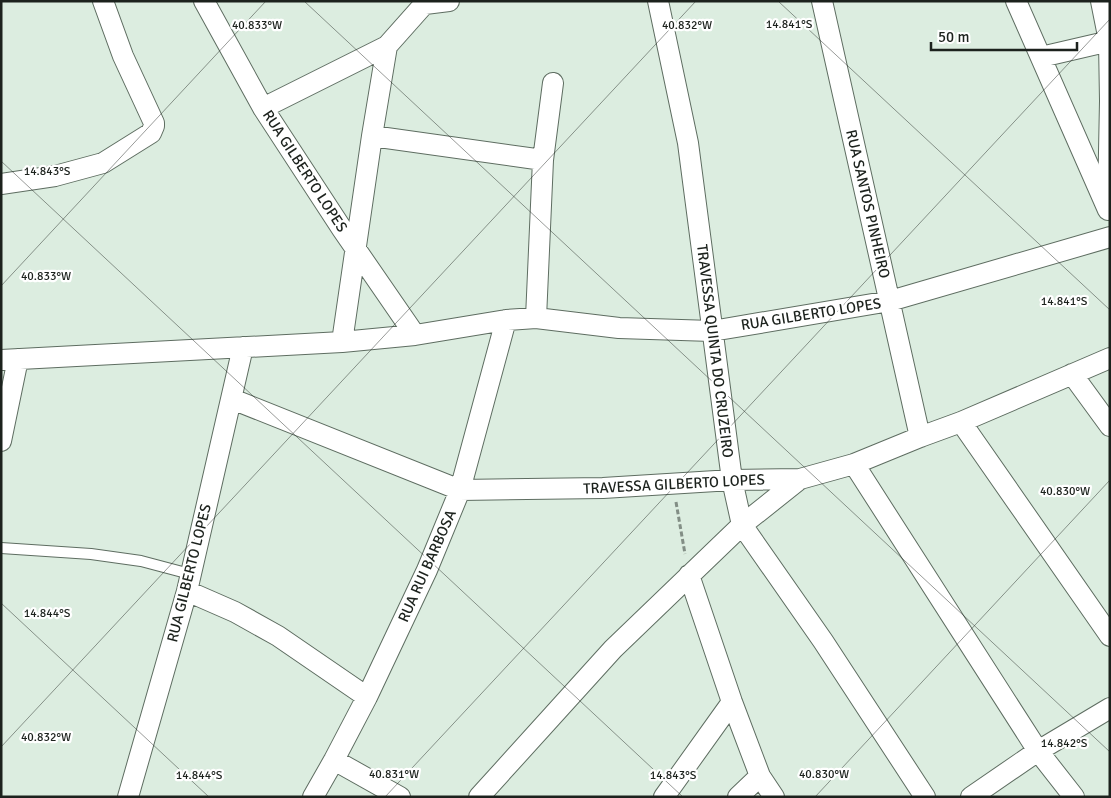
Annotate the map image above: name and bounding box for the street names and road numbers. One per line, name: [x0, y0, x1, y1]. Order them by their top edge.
street label: RUA GILBERTO LOPES: [259, 107, 351, 235]
street label: RUA SANTOS PINHEIRO: [842, 128, 894, 280]
street label: TRAVESSA QUINTA DO CRUZEIRO: [693, 243, 737, 459]
street label: RUA GILBERTO LOPES: [740, 294, 882, 334]
street label: TRAVESSA GILBERTO LOPES: [583, 470, 765, 498]
street label: RUA GILBERTO LOPES: [163, 502, 215, 644]
street label: RUA RUI BARBOSA: [394, 507, 460, 625]

